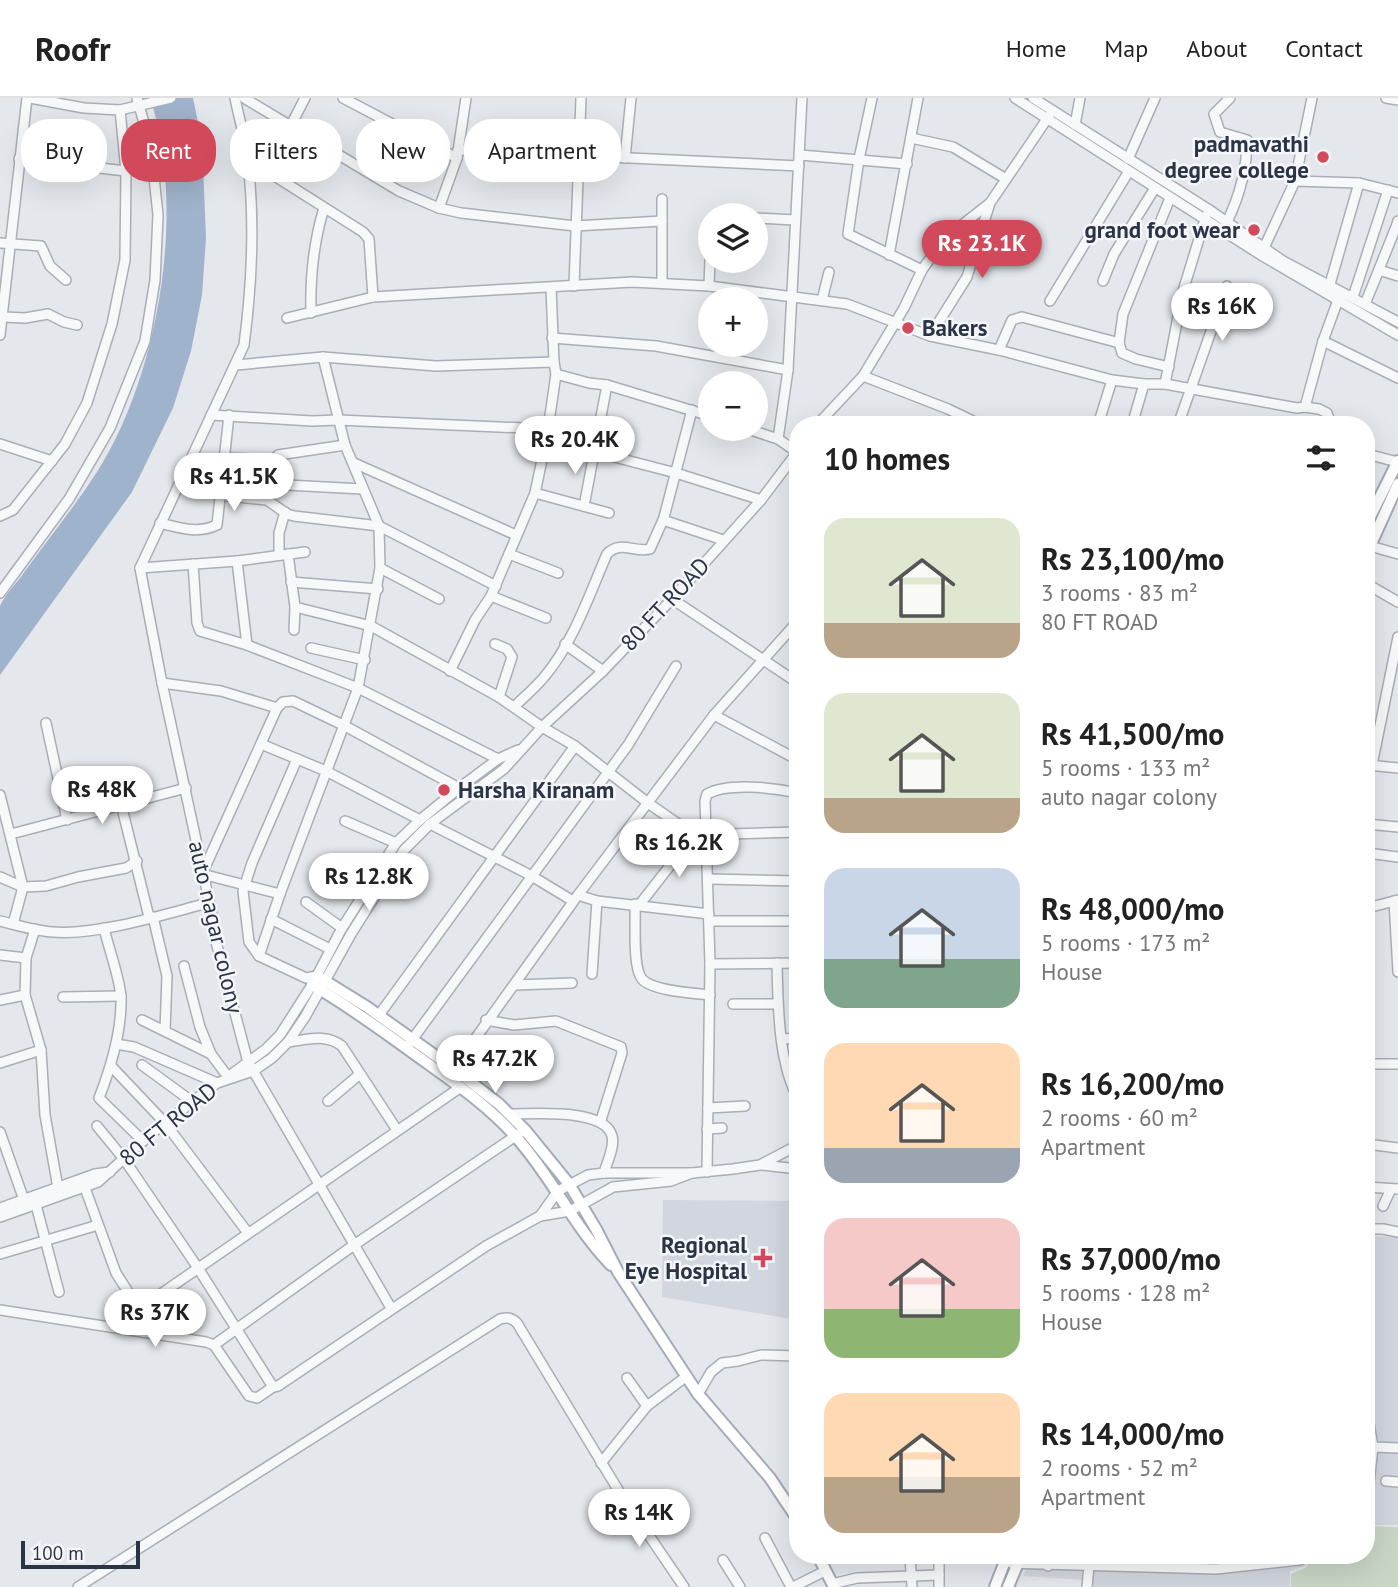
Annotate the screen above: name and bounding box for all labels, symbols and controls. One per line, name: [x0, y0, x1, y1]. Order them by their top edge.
text: Roofr: [35, 27, 111, 70]
text: Home: [1006, 33, 1066, 64]
text: Map: [1104, 33, 1148, 64]
text: About: [1186, 33, 1247, 64]
text: Contact: [1285, 33, 1363, 64]
chip: Buy: [21, 119, 107, 182]
chip: Rent: [121, 119, 216, 182]
chip: Filters: [230, 119, 342, 182]
chip: New: [356, 119, 450, 182]
chip: Apartment: [464, 119, 621, 182]
place label: padmavathi degree college: [1165, 129, 1309, 184]
marker: padmavathi degree college: [1315, 149, 1331, 165]
map controls: [698, 203, 768, 441]
button: layers: [698, 203, 768, 273]
place label: grand foot wear: [1084, 215, 1241, 244]
pin: Rs 23.1K: [910, 220, 1054, 280]
marker: grand foot wear: [1246, 222, 1262, 238]
text: Rs 23.1K: [938, 228, 1026, 257]
pin: Rs 16K: [1165, 284, 1279, 343]
button: +: [698, 287, 768, 357]
text: Rs 16K: [1187, 291, 1257, 320]
place label: Bakers: [922, 313, 988, 342]
marker: Bakers: [900, 320, 916, 336]
button: −: [698, 371, 768, 441]
pin: Rs 20.4K: [503, 416, 647, 476]
text: Rs 20.4K: [531, 424, 619, 453]
text: 10 homes: [824, 439, 950, 478]
icon: filters: [1302, 439, 1340, 477]
pin: Rs 41.5K: [162, 454, 306, 513]
text: Rs 41.5K: [190, 461, 278, 490]
text: Rs 23,100/mo: [1041, 539, 1224, 578]
icon: home: [880, 546, 964, 630]
street label: 80 FT ROAD: [614, 551, 715, 656]
text: 3 rooms · 83 m²: [1041, 578, 1198, 607]
text: 80 FT ROAD: [1041, 607, 1158, 636]
text: Rs 41,500/mo: [1041, 714, 1224, 753]
icon: home: [880, 721, 964, 805]
text: 5 rooms · 133 m²: [1041, 753, 1210, 782]
pin: Rs 48K: [45, 766, 159, 826]
text: Rs 48K: [67, 774, 137, 803]
place label: Harsha Kiranam: [458, 775, 614, 804]
marker: Harsha Kiranam: [436, 782, 452, 798]
text: auto nagar colony: [1041, 782, 1217, 811]
pin: Rs 16.2K: [607, 820, 751, 879]
text: Rs 16.2K: [635, 827, 723, 856]
street label: auto nagar colony: [183, 838, 250, 1016]
pin: Rs 12.8K: [297, 854, 441, 913]
text: Rs 12.8K: [325, 861, 413, 890]
text: Rs 48,000/mo: [1041, 889, 1224, 928]
icon: home: [880, 896, 964, 980]
text: 5 rooms · 173 m²: [1041, 928, 1210, 957]
text: House: [1041, 957, 1103, 986]
pin: Rs 47.2K: [423, 1035, 567, 1095]
text: Rs 47.2K: [452, 1043, 538, 1072]
text: Rs 16,200/mo: [1041, 1064, 1224, 1103]
icon: home: [880, 1071, 964, 1155]
street label: 80 FT ROAD: [113, 1075, 222, 1172]
text: 2 rooms · 60 m²: [1041, 1103, 1198, 1132]
text: Apartment: [1041, 1132, 1145, 1161]
place label: Regional Eye Hospital: [625, 1230, 747, 1285]
text: Rs 37,000/mo: [1041, 1239, 1221, 1278]
icon: home: [880, 1246, 964, 1330]
marker: Regional Eye Hospital: [753, 1248, 773, 1268]
text: 5 rooms · 128 m²: [1041, 1278, 1210, 1307]
pin: Rs 37K: [98, 1290, 212, 1349]
text: Rs 37K: [120, 1297, 190, 1326]
text: House: [1041, 1307, 1103, 1336]
text: Rs 14,000/mo: [1041, 1414, 1224, 1453]
icon: home: [880, 1421, 964, 1505]
text: 2 rooms · 52 m²: [1041, 1453, 1198, 1482]
text: Apartment: [1041, 1482, 1145, 1511]
pin: Rs 14K: [582, 1490, 696, 1549]
text: Rs 14K: [604, 1497, 674, 1526]
scale bar: [21, 1538, 140, 1570]
text: 100 m: [32, 1541, 84, 1565]

